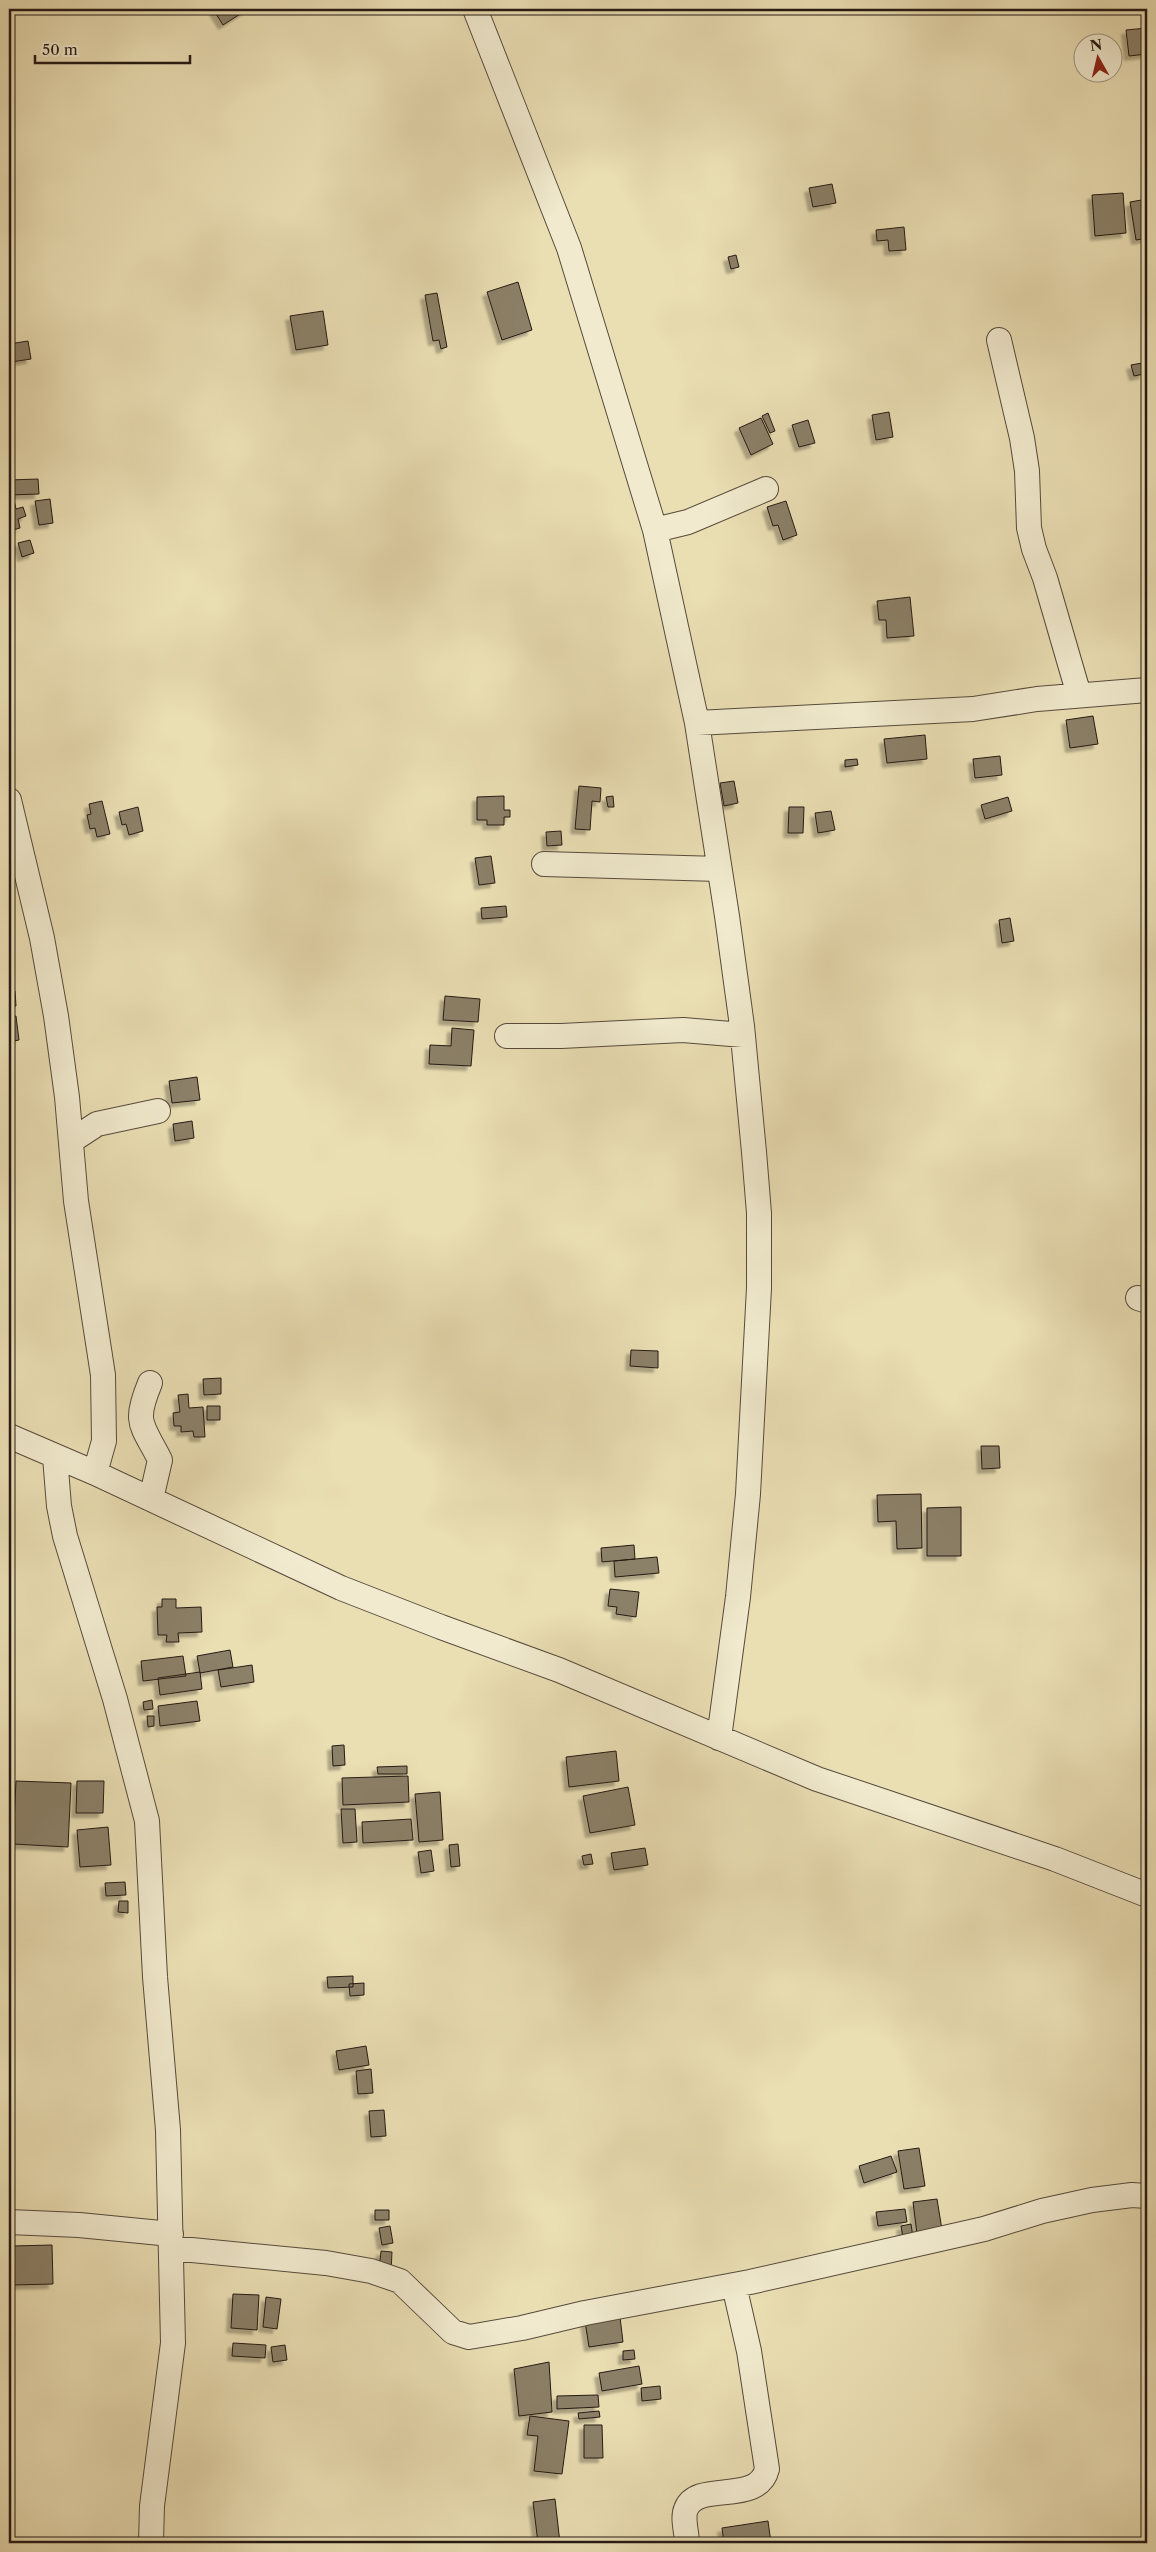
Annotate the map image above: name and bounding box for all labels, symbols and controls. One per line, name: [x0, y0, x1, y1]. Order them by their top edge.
scale bar: [35, 32, 190, 64]
north arrow: [1074, 32, 1124, 82]
text: N: [1089, 35, 1103, 55]
text: 50 m: [42, 40, 78, 59]

